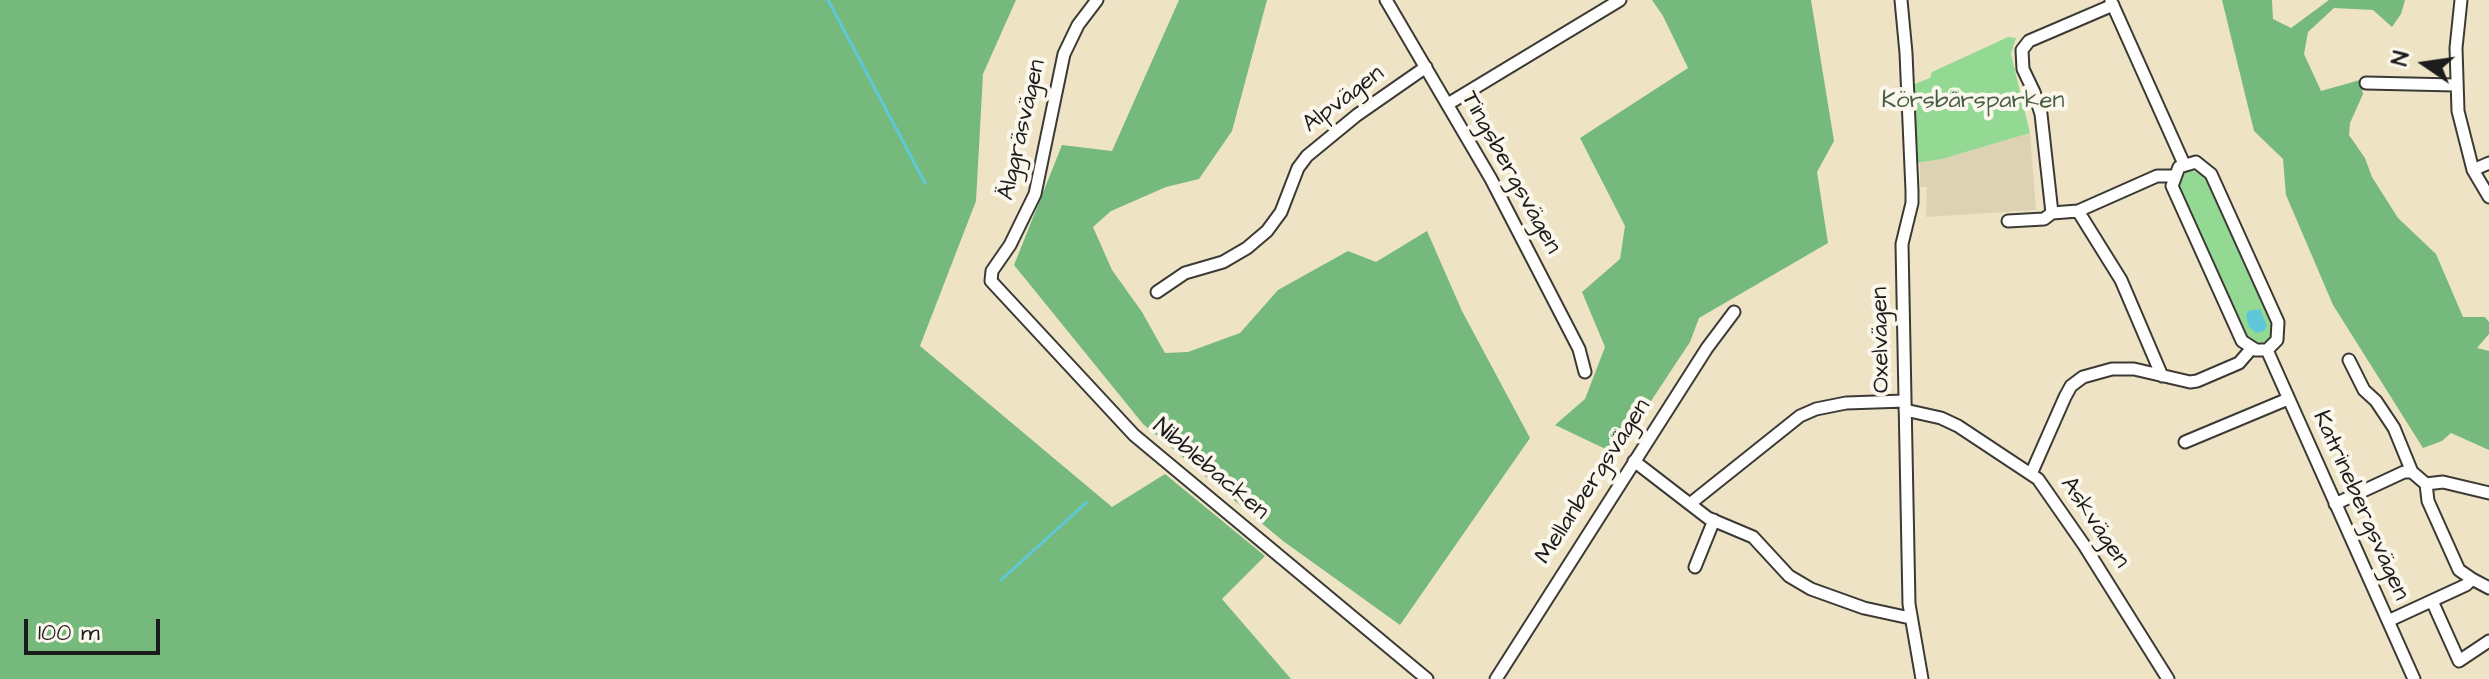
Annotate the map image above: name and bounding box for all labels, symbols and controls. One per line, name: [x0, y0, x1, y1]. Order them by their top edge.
north arrow: [2385, 24, 2465, 104]
text: N: [2384, 48, 2418, 69]
street label: Älggräsvägen: [993, 57, 1053, 203]
street label: Alpvägen: [1298, 60, 1390, 140]
street label: Tingsbergsvägen: [1453, 87, 1567, 259]
park label: Körsbärsparken: [1882, 88, 2064, 116]
street label: Oxelvägen: [1867, 287, 1897, 393]
street label: Mellanbergsvägen: [1530, 394, 1658, 570]
street label: Katrinebergsvägen: [2305, 407, 2415, 605]
street label: Nibblebacken: [1146, 413, 1274, 527]
street label: Askvägen: [2053, 472, 2135, 574]
scale bar: [28, 603, 164, 653]
text: 100 m: [38, 616, 100, 650]

